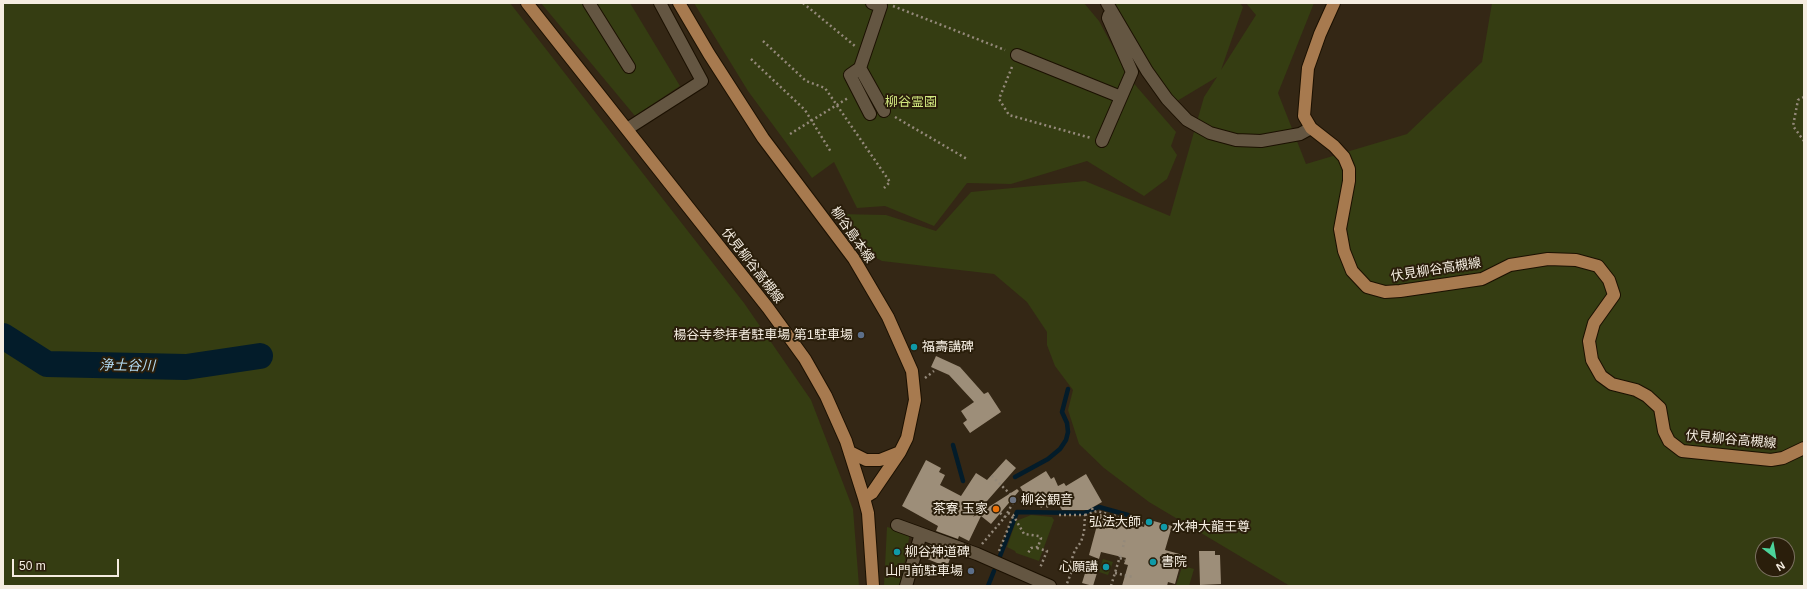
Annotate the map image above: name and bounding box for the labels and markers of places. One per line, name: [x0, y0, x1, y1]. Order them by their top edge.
place label: 楊谷寺参拝者駐車場 第1駐車場: [673, 327, 853, 343]
marker: 楊谷寺参拝者駐車場 第1駐車場: [856, 330, 866, 340]
place label: 福壽講碑: [922, 339, 974, 355]
marker: 福壽講碑: [909, 342, 919, 352]
place label: 柳谷観音: [1021, 492, 1073, 508]
marker: 柳谷観音: [1008, 495, 1018, 505]
place label: 茶寮 玉家: [932, 501, 988, 517]
marker: 茶寮 玉家: [991, 504, 1001, 514]
place label: 弘法大師: [1089, 514, 1141, 530]
marker: 弘法大師: [1144, 517, 1154, 527]
place label: 水神大龍王尊: [1172, 519, 1250, 535]
marker: 水神大龍王尊: [1159, 522, 1169, 532]
place label: 柳谷神道碑: [905, 544, 970, 560]
marker: 柳谷神道碑: [892, 547, 902, 557]
place label: 書院: [1161, 554, 1187, 570]
marker: 書院: [1148, 557, 1158, 567]
place label: 心願講: [1059, 559, 1098, 575]
marker: 心願講: [1101, 562, 1111, 572]
place label: 山門前駐車場: [885, 563, 963, 579]
marker: 山門前駐車場: [966, 566, 976, 576]

